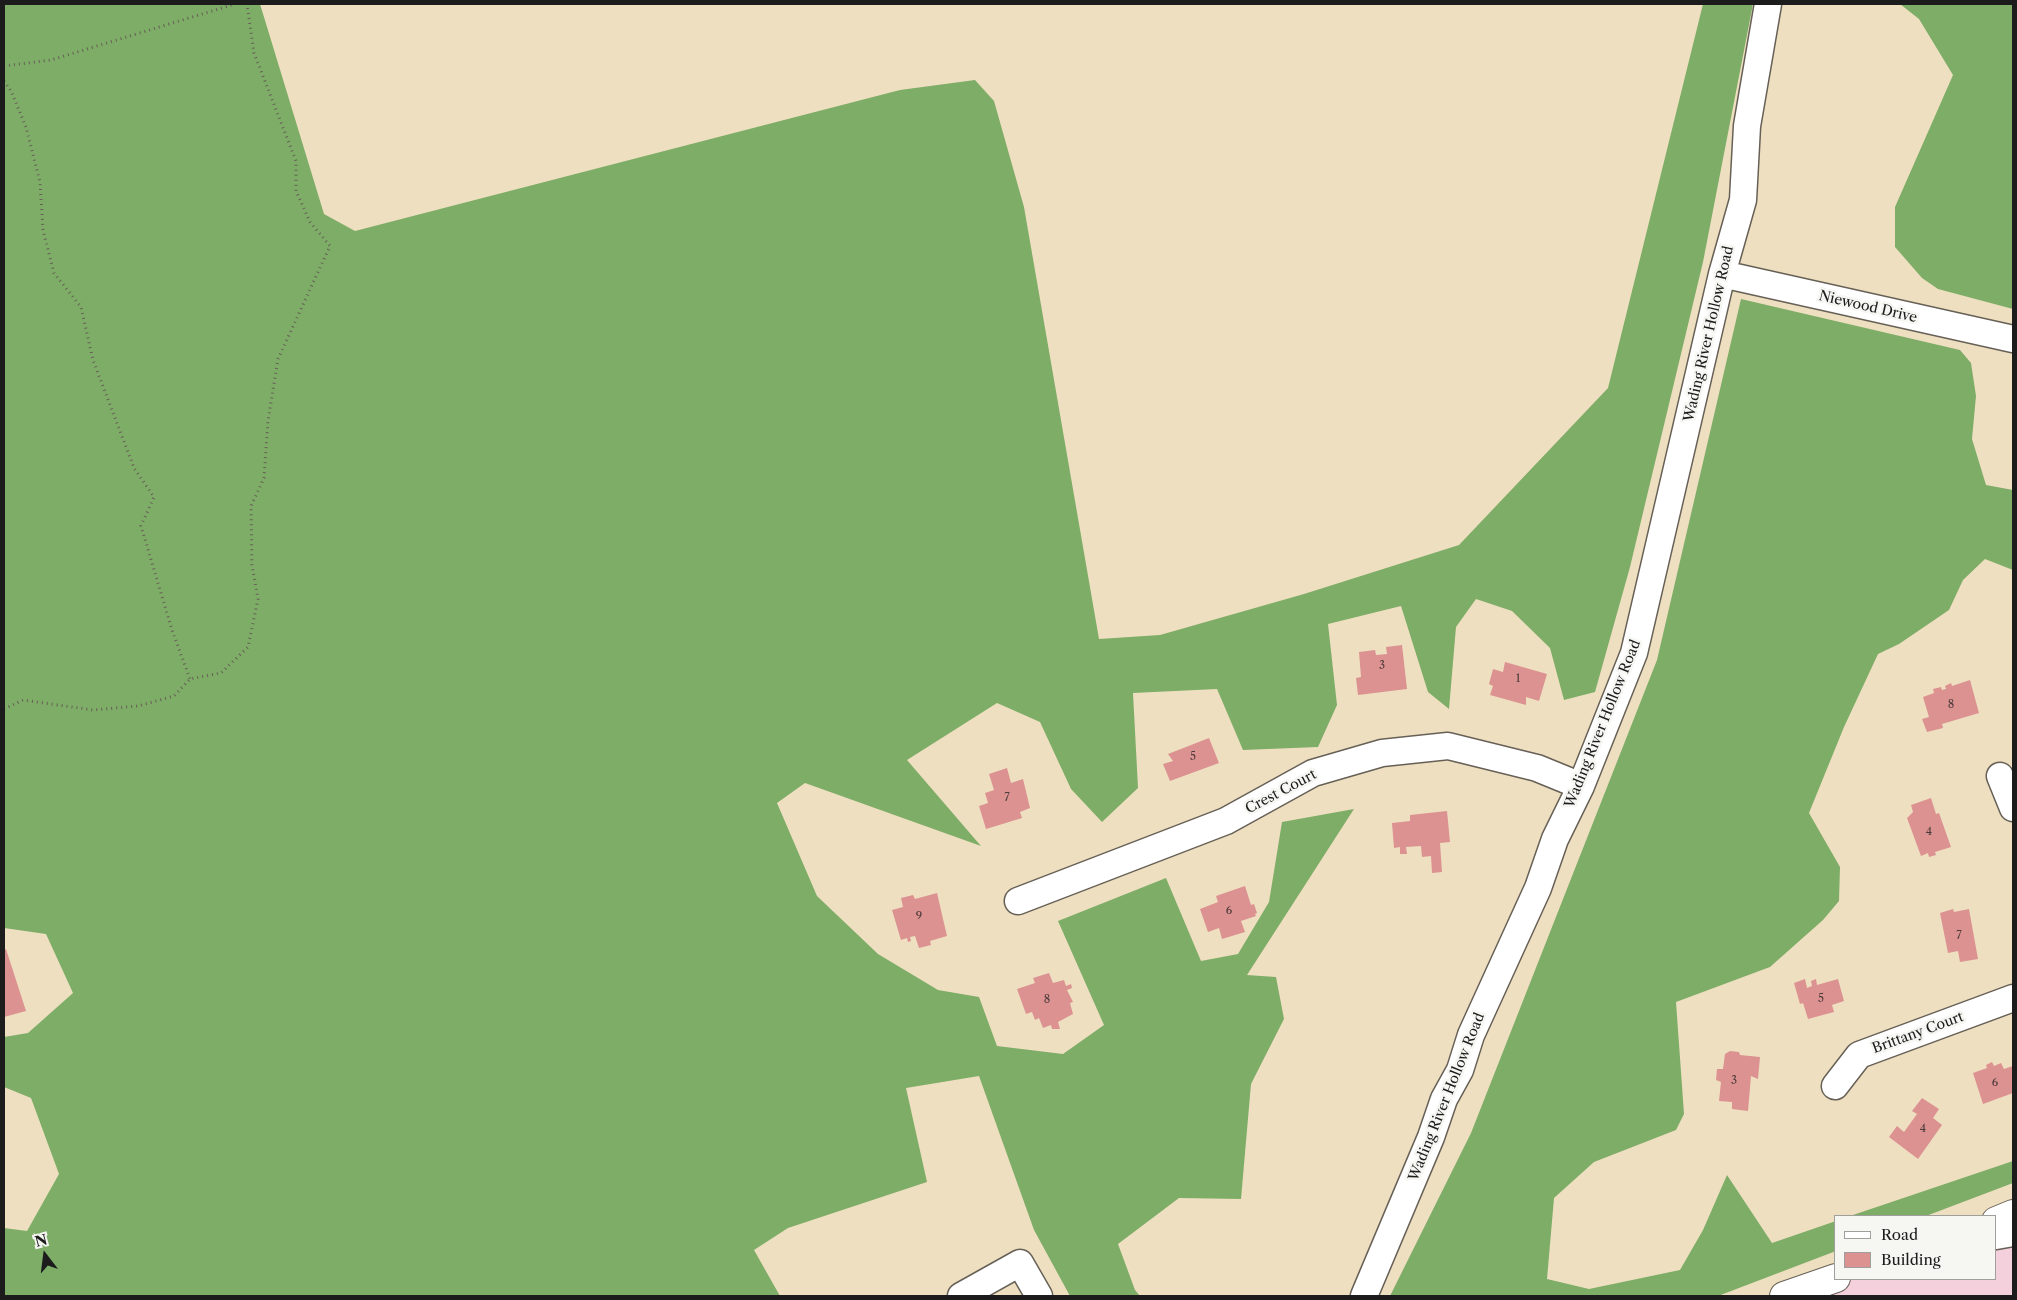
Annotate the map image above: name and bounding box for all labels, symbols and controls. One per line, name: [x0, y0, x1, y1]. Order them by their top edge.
street label: Wading River Hollow Road: [1681, 245, 1737, 423]
street label: Niewood Drive: [1817, 288, 1919, 326]
street label: Wading River Hollow Road: [1562, 637, 1644, 811]
house number: 3: [1379, 659, 1385, 673]
house number: 1: [1516, 672, 1520, 686]
house number: 8: [1948, 698, 1954, 712]
house number: 5: [1190, 750, 1196, 764]
street label: Crest Court: [1243, 766, 1319, 818]
house number: 7: [1004, 791, 1010, 805]
house number: 4: [1926, 825, 1932, 839]
house number: 6: [1226, 904, 1232, 918]
house number: 9: [916, 910, 922, 924]
house number: 7: [1956, 929, 1962, 943]
house number: 5: [1818, 992, 1824, 1006]
house number: 8: [1044, 993, 1050, 1007]
street label: Brittany Court: [1870, 1009, 1966, 1057]
street label: Wading River Hollow Road: [1406, 1010, 1488, 1184]
house number: 3: [1731, 1074, 1737, 1088]
house number: 6: [1992, 1076, 1998, 1090]
house number: 4: [1920, 1122, 1926, 1136]
legend: [1834, 1215, 1997, 1280]
text: Road: [1881, 1225, 1918, 1244]
north arrow: [20, 1230, 70, 1280]
text: N: [33, 1230, 49, 1251]
text: Building: [1881, 1250, 1941, 1269]

